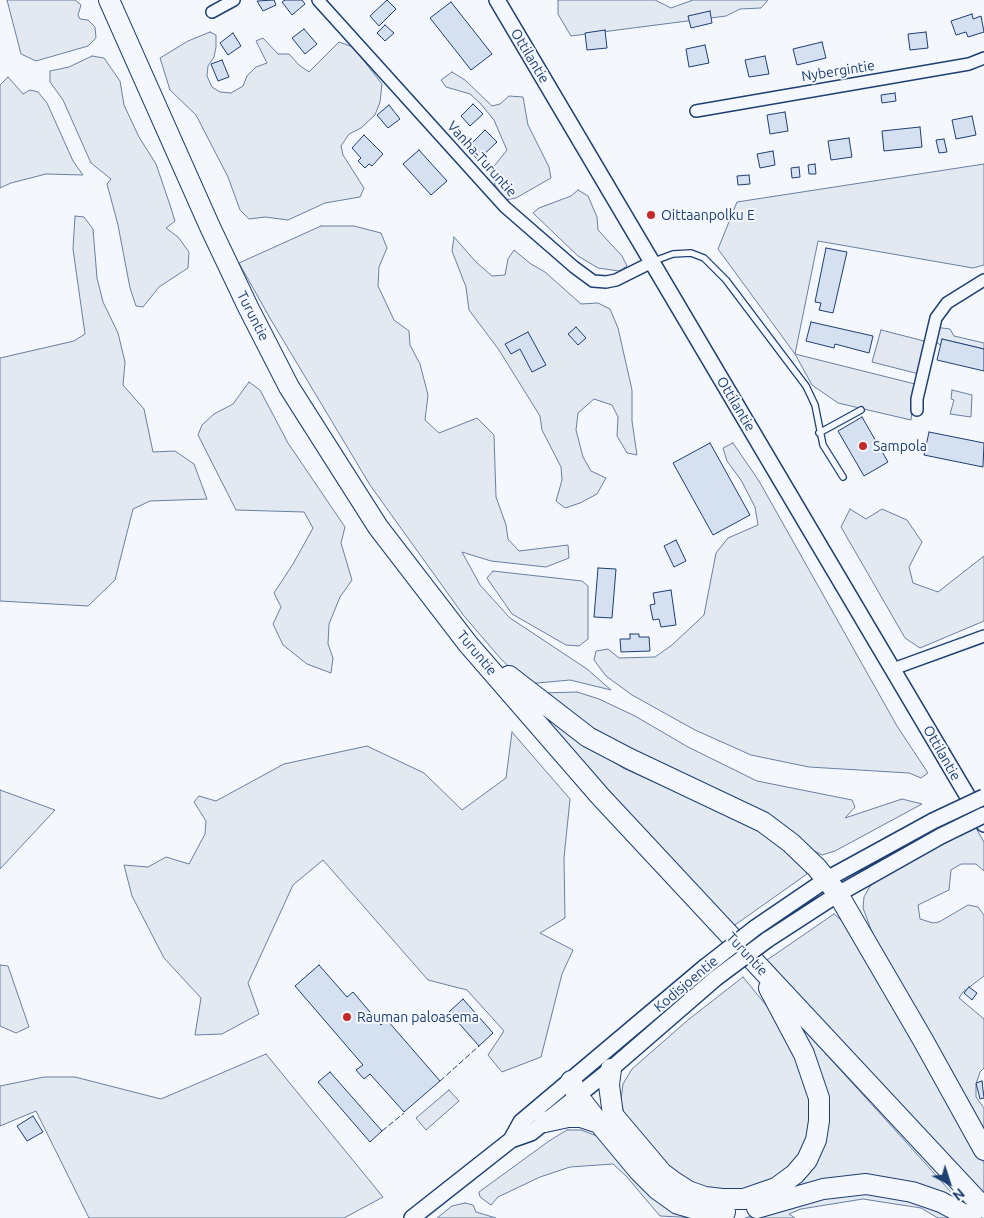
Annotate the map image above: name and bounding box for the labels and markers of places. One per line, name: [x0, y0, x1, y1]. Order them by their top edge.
place label: Oittaanpolku E: [661, 207, 755, 223]
marker: Oittaanpolku E: [645, 209, 657, 221]
place label: Sampola: [873, 438, 927, 454]
marker: Sampola: [857, 440, 869, 452]
place label: Rauman paloasema: [357, 1009, 479, 1025]
marker: Rauman paloasema: [341, 1011, 353, 1023]

